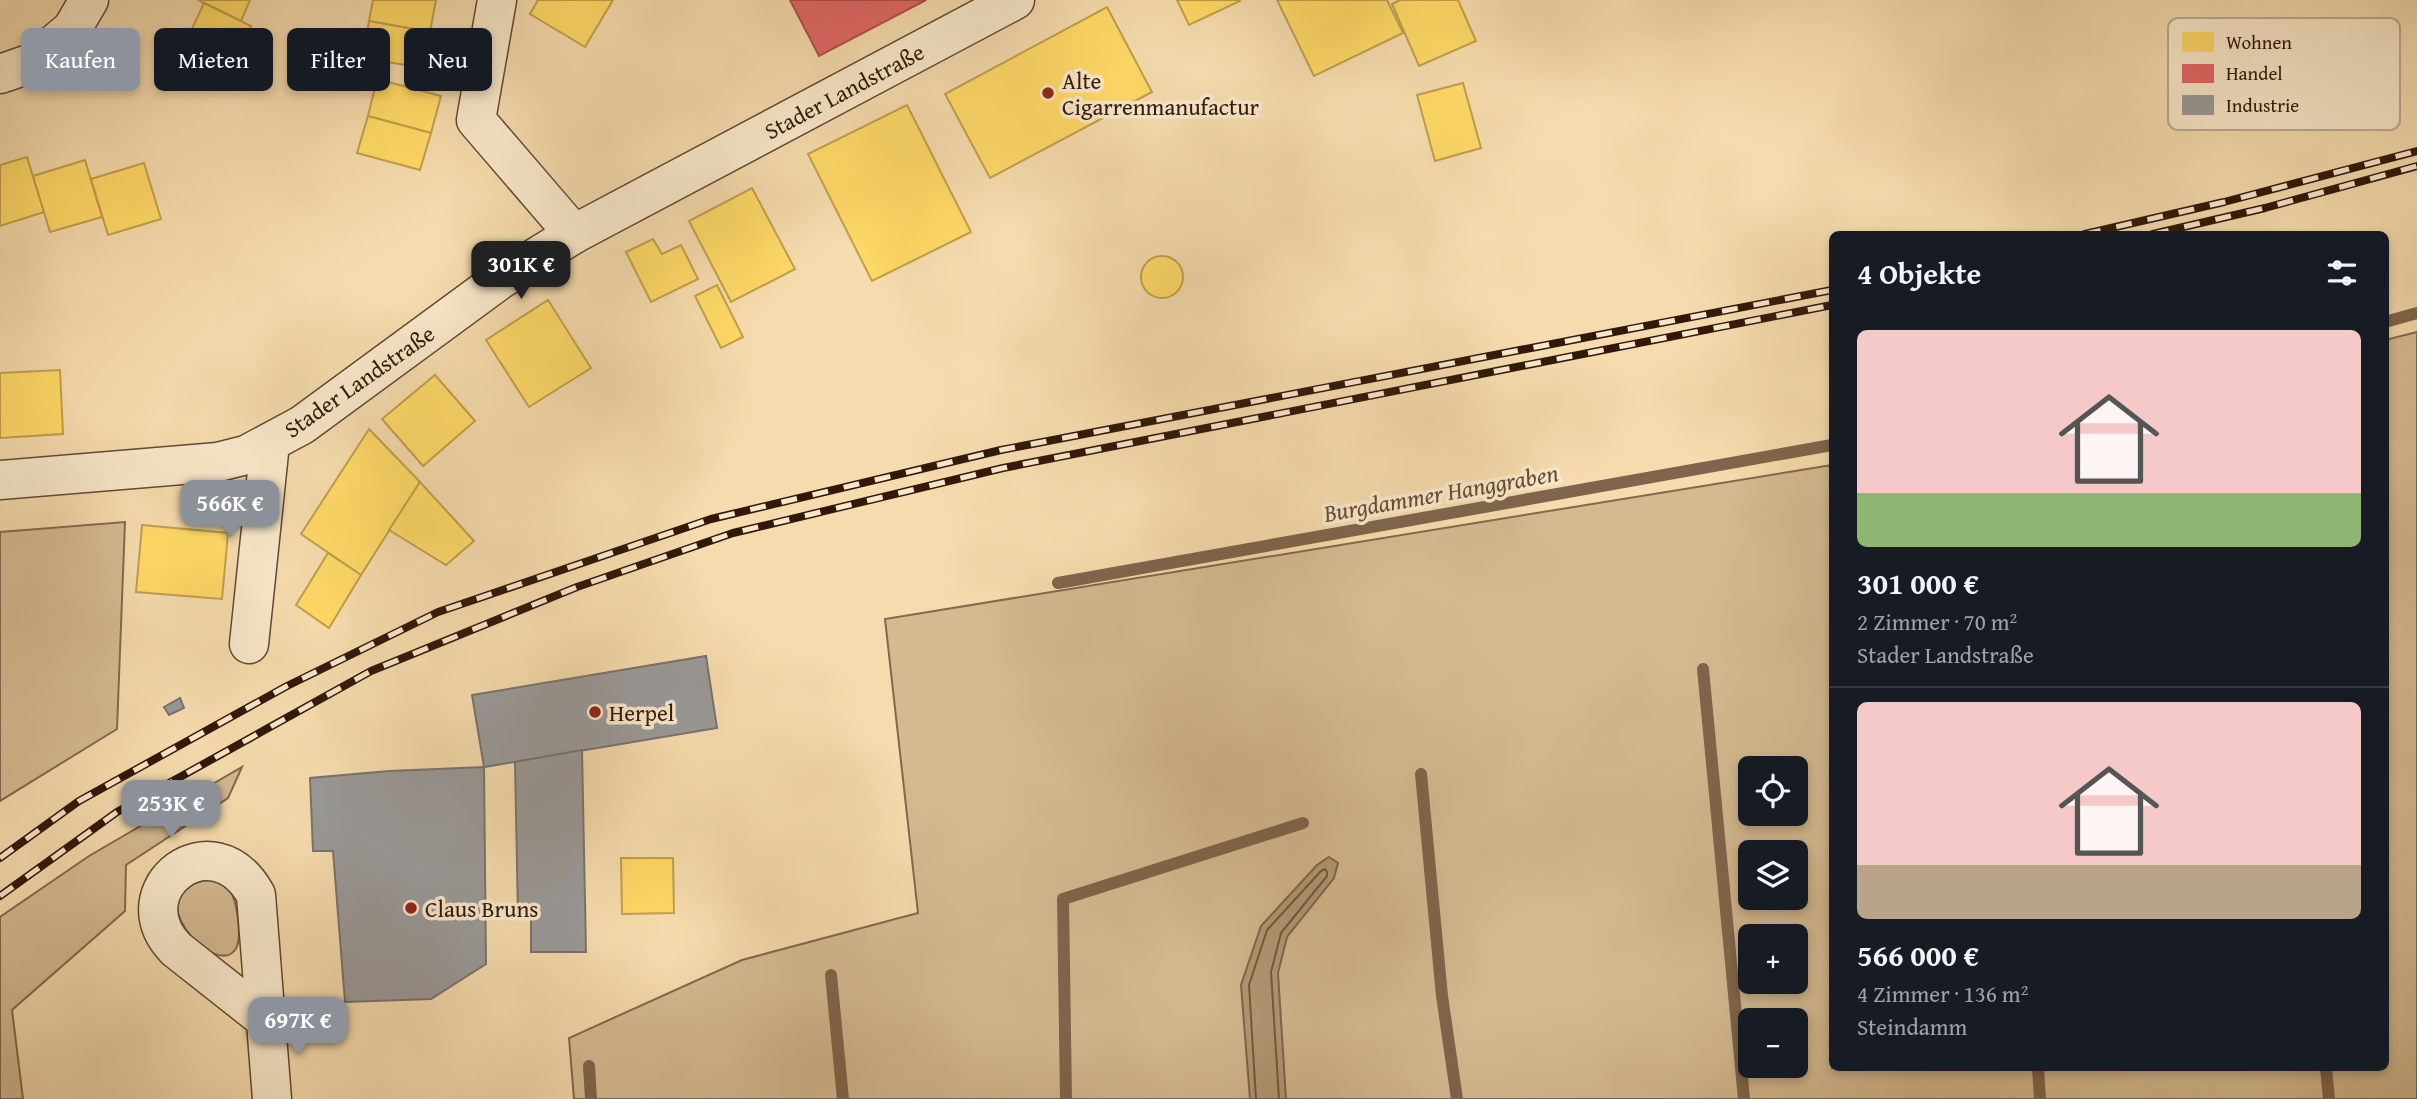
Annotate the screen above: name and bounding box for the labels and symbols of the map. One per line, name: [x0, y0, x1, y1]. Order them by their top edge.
legend: [2168, 18, 2400, 130]
text: Wohnen: [2226, 28, 2292, 56]
street label: Stader Landstraße: [758, 35, 930, 147]
text: Handel: [2226, 59, 2283, 87]
place label: Alte Cigarrenmanufactur: [1062, 64, 1260, 123]
marker: Alte Cigarrenmanufactur: [1040, 85, 1056, 101]
text: Industrie: [2226, 91, 2299, 119]
pin: 301K €: [464, 242, 578, 301]
street label: Stader Landstraße: [277, 317, 441, 445]
water label: Burgdammer Hanggraben: [1320, 455, 1561, 531]
pin: 566K €: [173, 480, 287, 540]
place label: Herpel: [609, 696, 674, 729]
marker: Herpel: [587, 704, 603, 720]
pin: 253K €: [114, 780, 228, 840]
place label: Claus Bruns: [425, 892, 538, 925]
marker: Claus Bruns: [403, 900, 419, 916]
pin: 697K €: [241, 998, 355, 1057]

